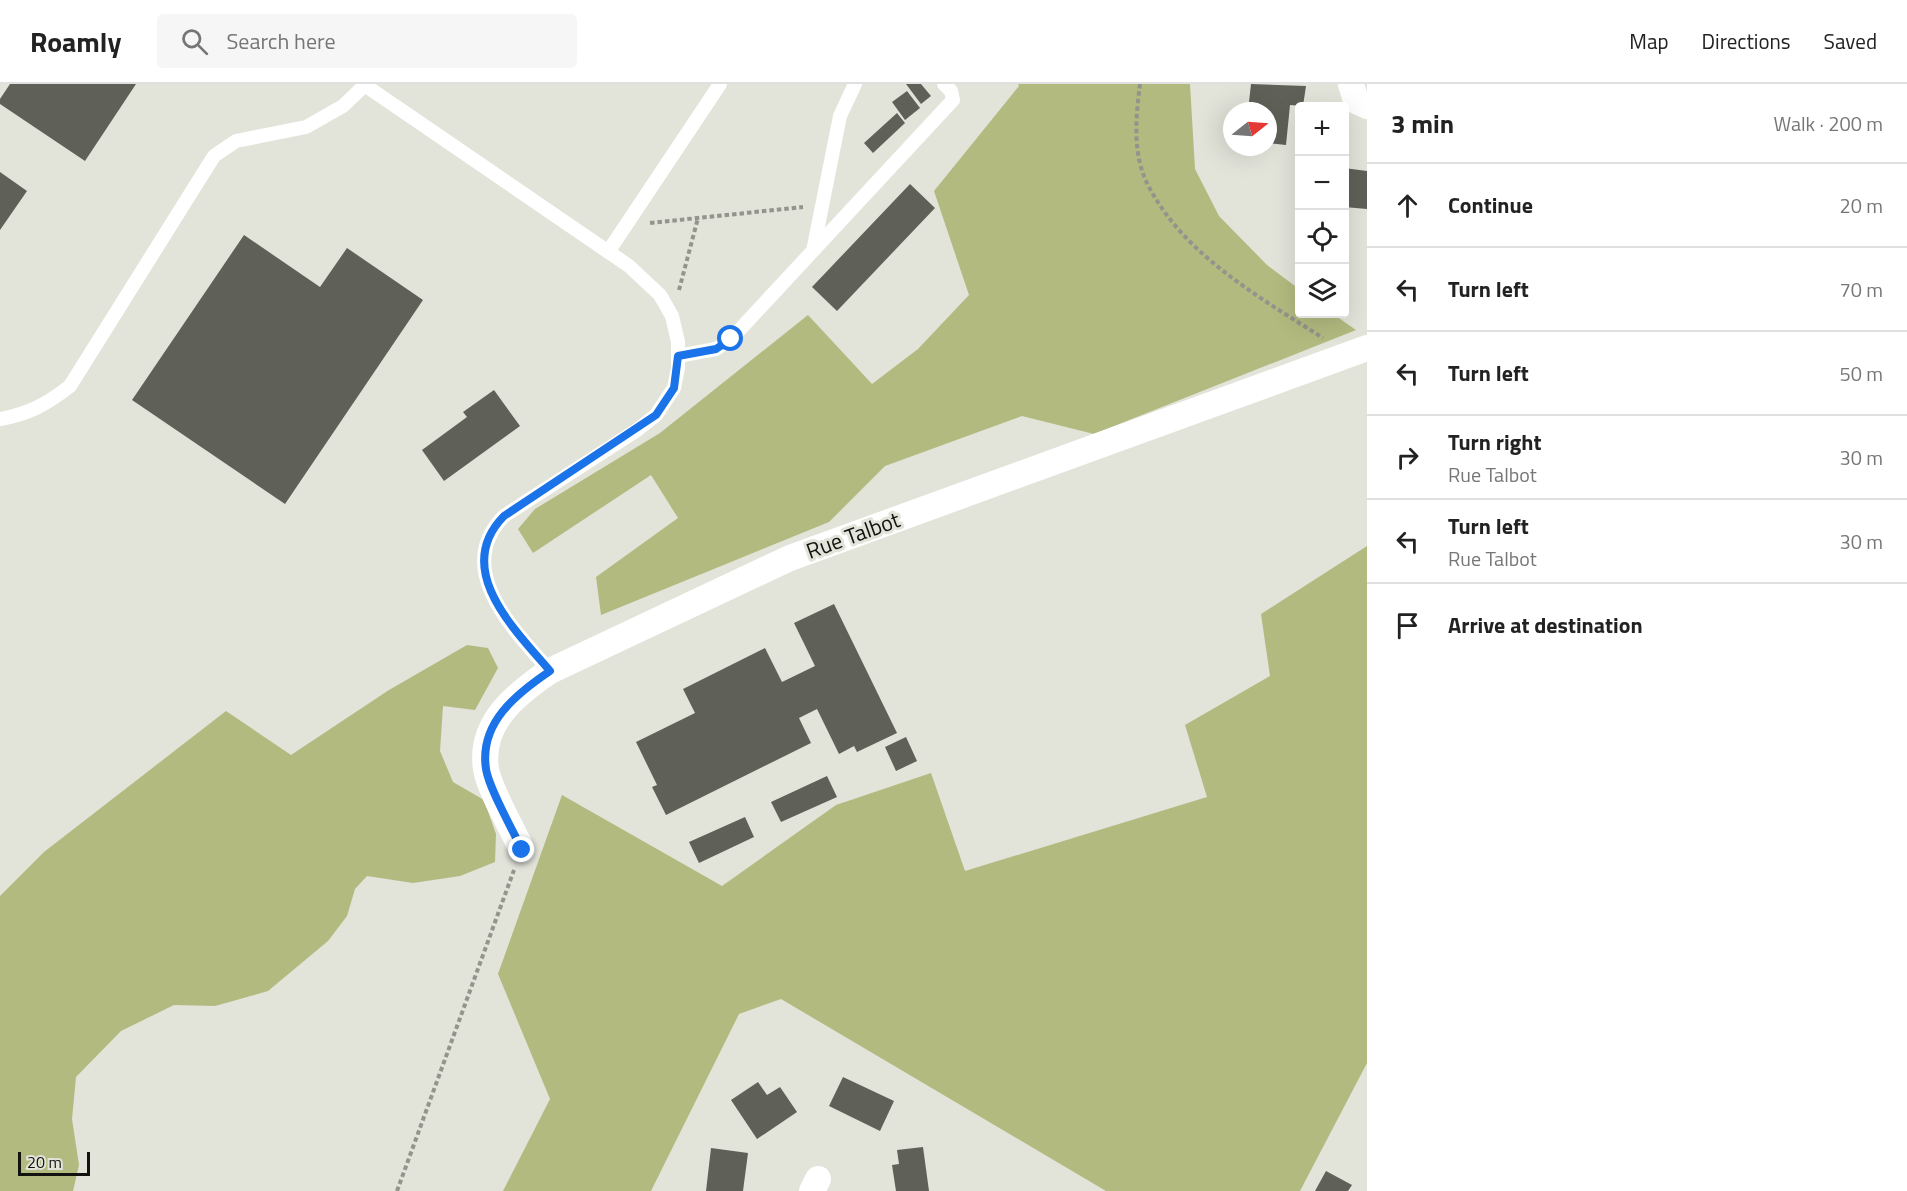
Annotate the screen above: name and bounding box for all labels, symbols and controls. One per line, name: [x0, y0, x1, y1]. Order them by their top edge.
search box: [157, 14, 577, 68]
text: Roamly: [30, 20, 121, 63]
text: Search here: [226, 24, 336, 58]
icon: search: [178, 25, 211, 58]
text: Map: [1629, 25, 1669, 57]
text: Directions: [1702, 25, 1791, 57]
text: Saved: [1824, 25, 1877, 57]
north arrow: [1223, 102, 1277, 156]
map controls: [1295, 102, 1349, 318]
button: +: [1295, 102, 1349, 156]
text: 3 min: [1391, 104, 1454, 143]
text: Walk · 200 m: [1774, 108, 1883, 139]
button: −: [1295, 156, 1349, 210]
text: Continue: [1448, 188, 1533, 222]
icon: ahead: [1391, 189, 1424, 222]
text: 20 m: [1839, 190, 1883, 221]
button: locate: [1295, 210, 1349, 264]
button: layers: [1295, 264, 1349, 318]
text: Turn left: [1448, 272, 1529, 306]
icon: left: [1391, 273, 1424, 306]
text: 70 m: [1839, 274, 1883, 305]
route start: [717, 325, 743, 351]
text: Turn left: [1448, 356, 1529, 390]
icon: left: [1391, 357, 1424, 390]
text: 50 m: [1839, 358, 1883, 389]
text: Turn right: [1448, 425, 1542, 459]
icon: right: [1391, 441, 1424, 474]
text: 30 m: [1839, 442, 1883, 473]
text: Rue Talbot: [1448, 459, 1537, 490]
street label: Rue Talbot: [801, 502, 905, 568]
text: Turn left: [1448, 509, 1529, 543]
icon: left: [1391, 525, 1424, 558]
text: 30 m: [1839, 526, 1883, 557]
text: Rue Talbot: [1448, 543, 1537, 574]
text: Arrive at destination: [1448, 608, 1643, 642]
icon: arrive: [1391, 609, 1424, 642]
route end: [508, 836, 534, 862]
scale bar: [18, 1149, 90, 1176]
text: 20 m: [27, 1150, 62, 1174]

